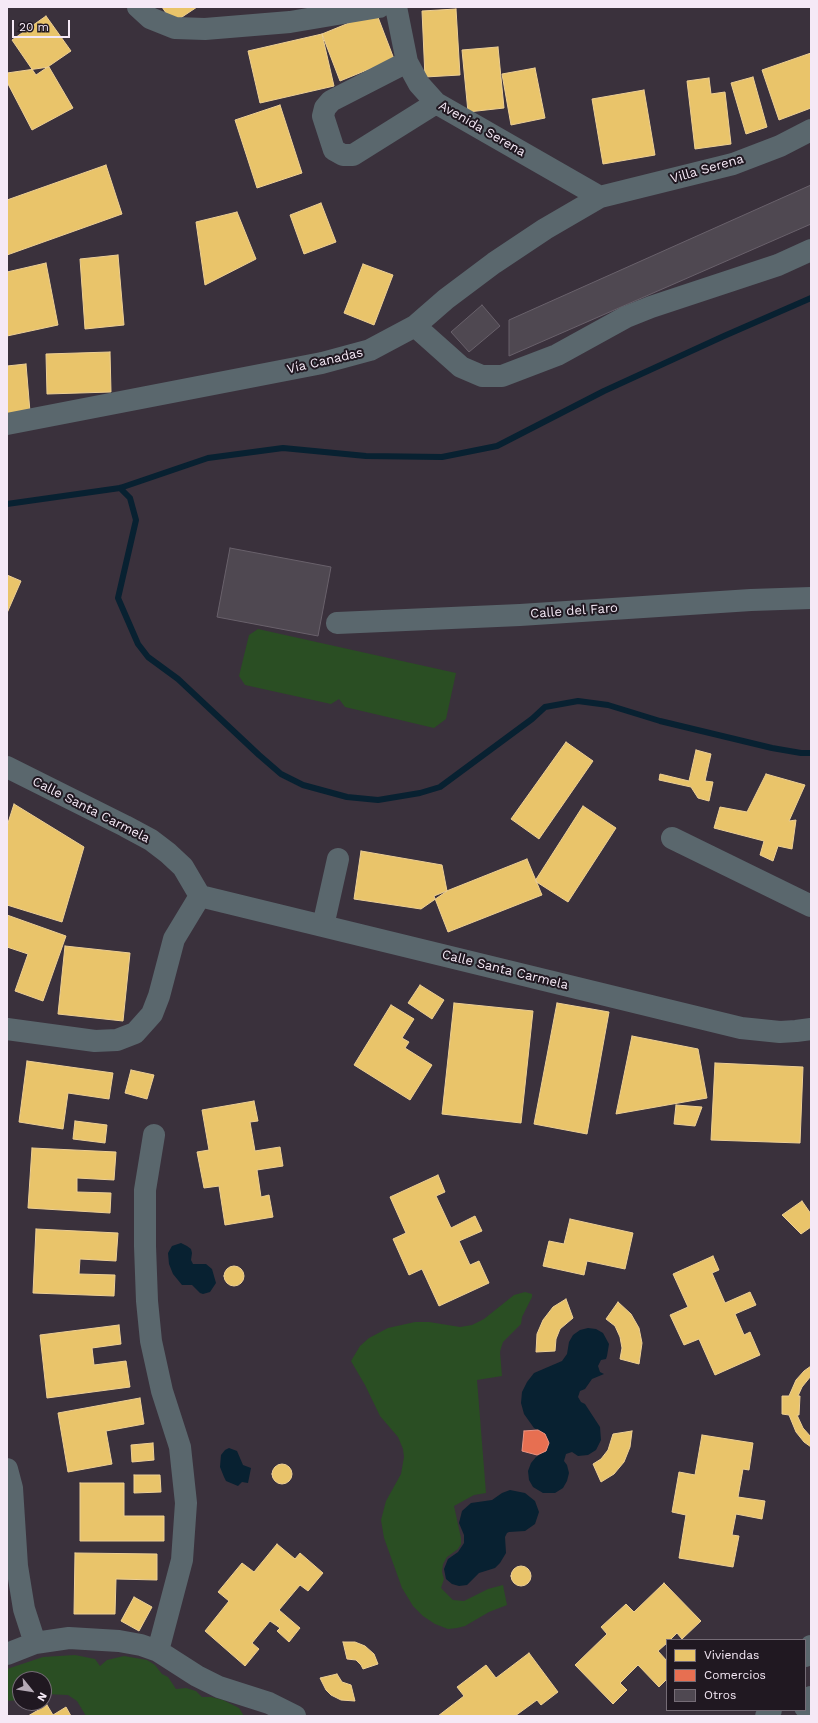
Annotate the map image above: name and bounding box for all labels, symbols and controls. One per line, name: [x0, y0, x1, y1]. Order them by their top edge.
scale bar: [14, 12, 72, 38]
text: 20 m: [19, 20, 49, 34]
street label: Avenida Serena: [436, 98, 528, 160]
street label: Villa Serena: [669, 151, 745, 187]
street label: Vía Canadas: [285, 345, 365, 377]
street label: Calle del Faro: [530, 600, 618, 622]
street label: Calle Santa Carmela: [30, 774, 152, 846]
street label: Calle Santa Carmela: [440, 947, 570, 993]
legend: [666, 1639, 806, 1711]
text: Viviendas: [704, 1648, 759, 1662]
text: Comercios: [704, 1668, 766, 1682]
north arrow: [12, 1671, 52, 1711]
text: Otros: [704, 1688, 736, 1702]
text: N: [34, 1690, 50, 1704]

